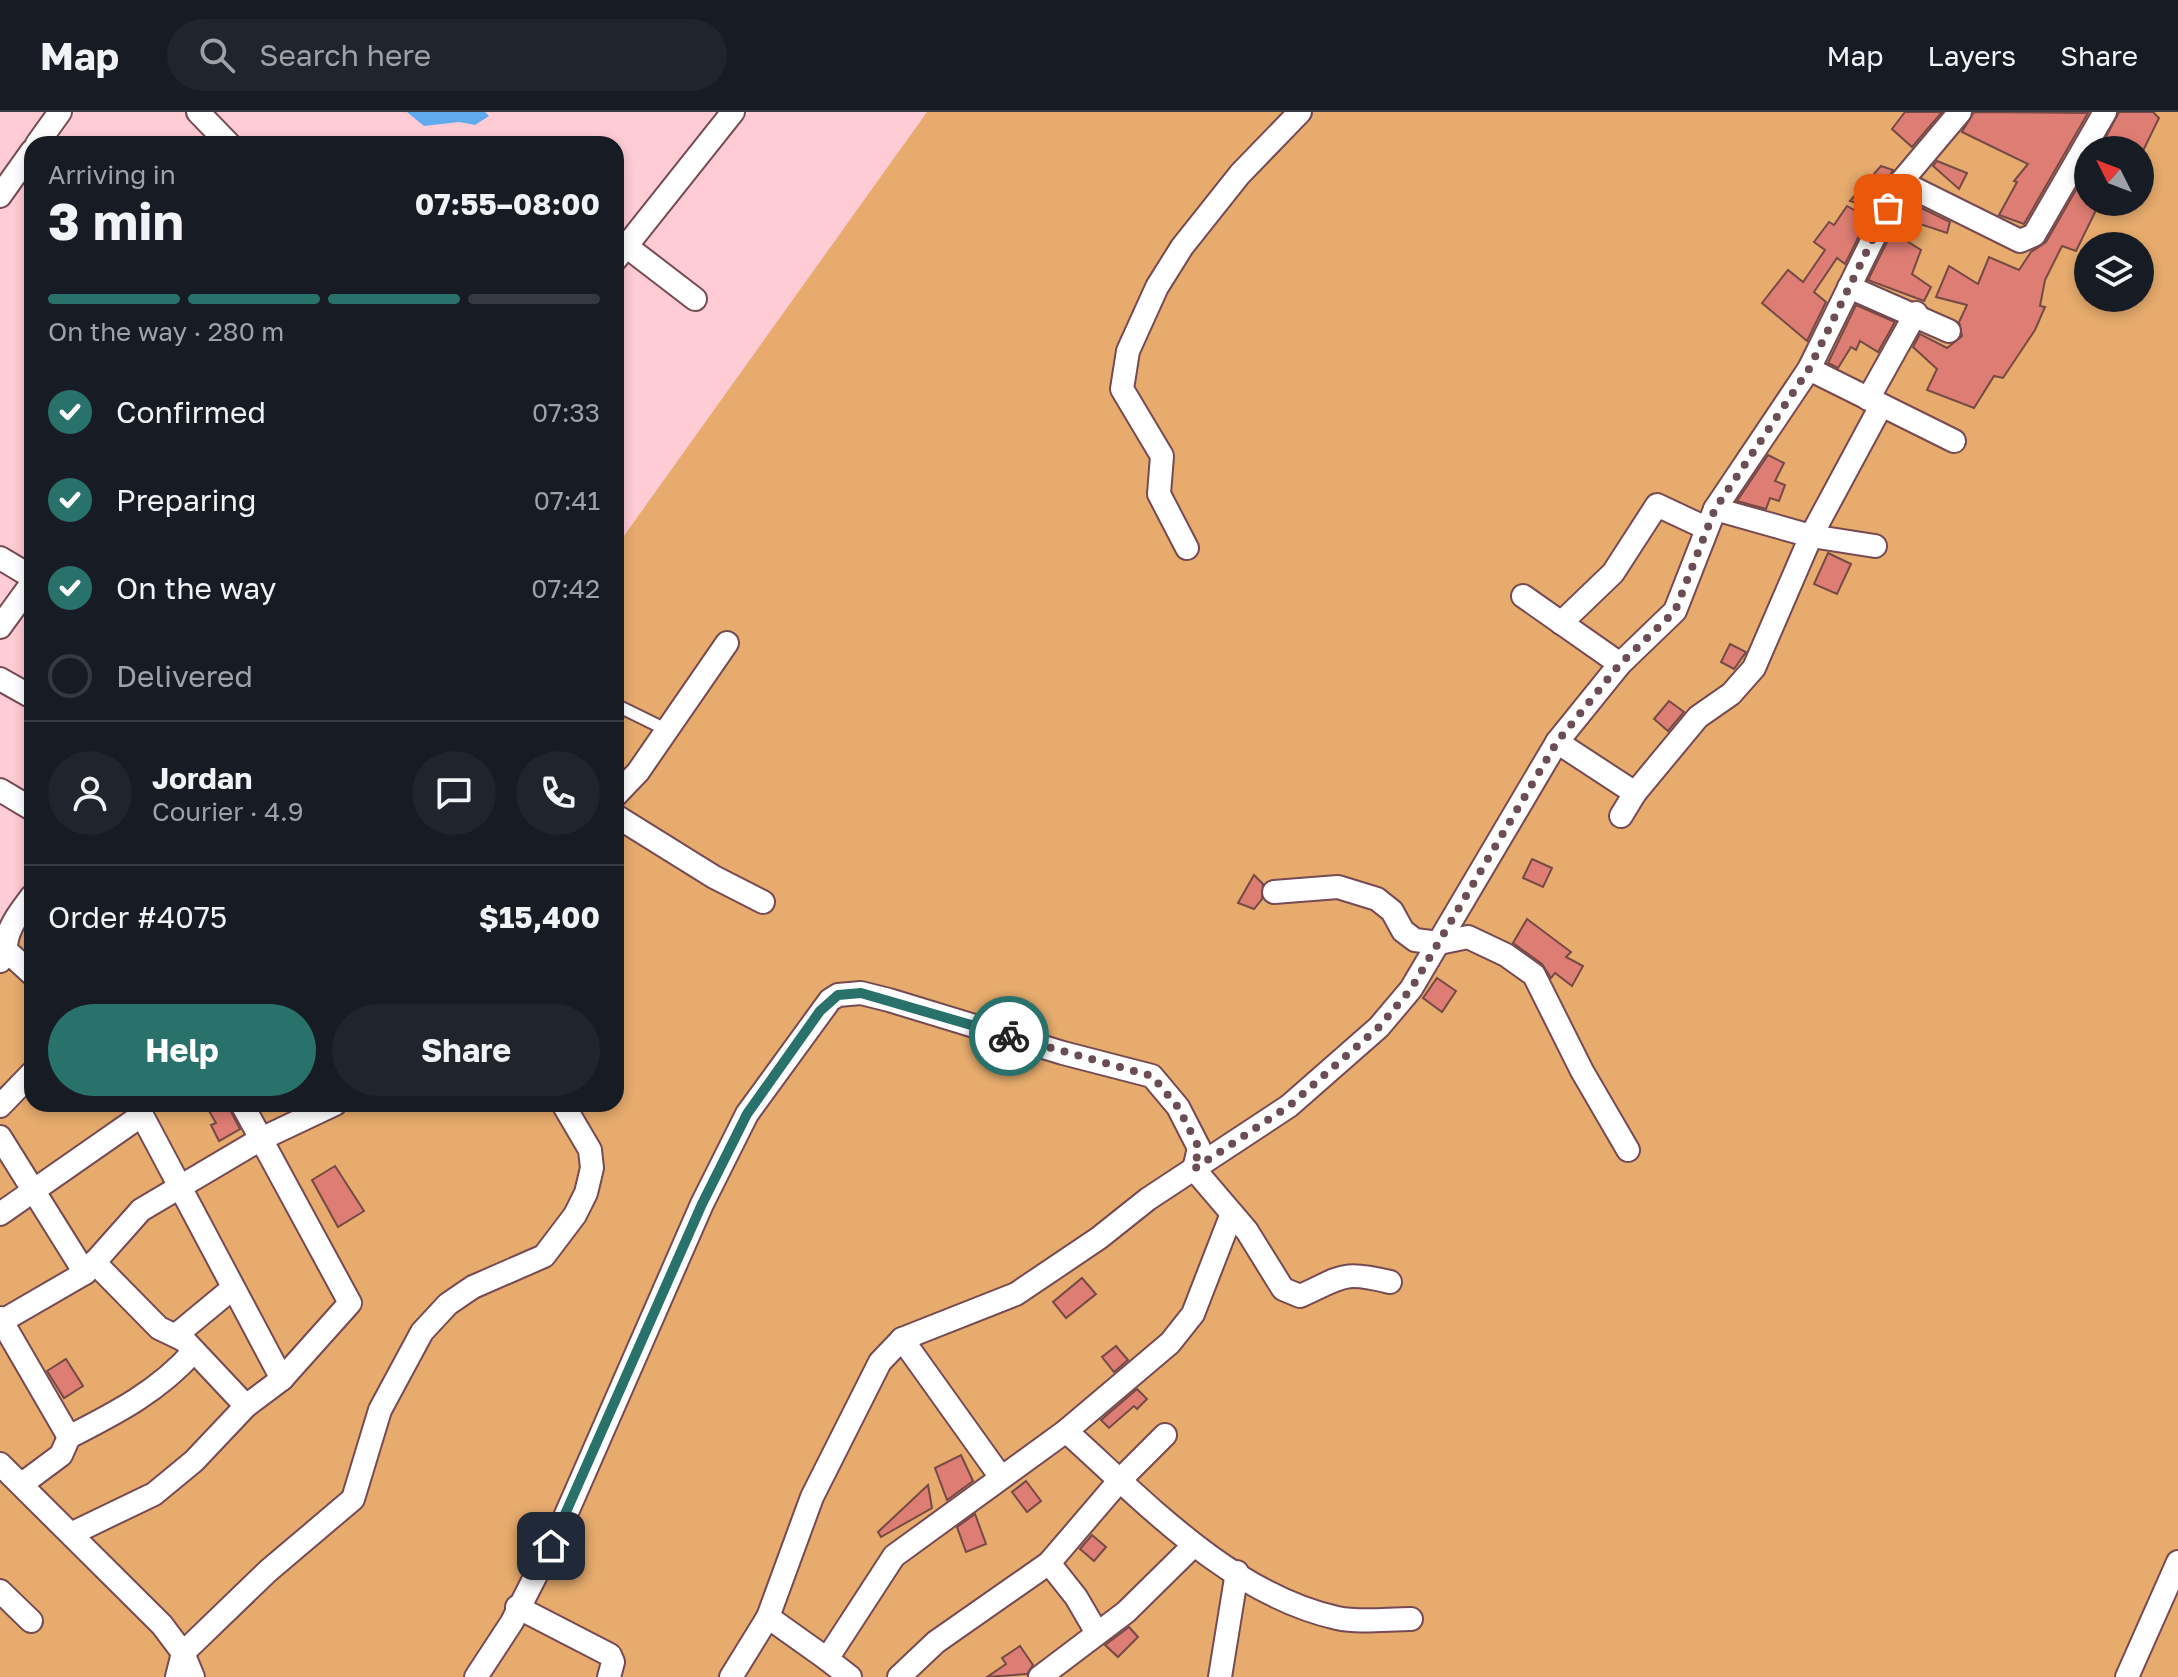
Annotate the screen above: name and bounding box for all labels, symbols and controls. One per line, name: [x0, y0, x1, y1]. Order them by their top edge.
search box: [167, 19, 727, 91]
text: Map: [40, 33, 119, 78]
icon: search: [195, 33, 239, 77]
text: Search here: [259, 37, 431, 73]
text: Map: [1826, 39, 1884, 72]
text: Layers: [1928, 39, 2016, 72]
text: Share: [2060, 39, 2138, 72]
north arrow: [2074, 136, 2154, 216]
map controls: [2074, 136, 2154, 312]
text: Arriving in: [48, 159, 176, 190]
pin: [1854, 174, 1922, 242]
text: 07:55–08:00: [415, 186, 600, 222]
icon: bag: [1866, 186, 1910, 230]
text: 3 min: [48, 189, 184, 251]
button: layers: [2074, 232, 2154, 312]
text: On the way · 280 m: [48, 316, 284, 347]
icon: check: [48, 390, 92, 434]
text: Confirmed: [116, 394, 266, 430]
text: 07:33: [532, 397, 600, 428]
icon: check: [48, 478, 92, 522]
text: Preparing: [116, 482, 257, 518]
text: 07:41: [534, 485, 600, 516]
icon: check: [48, 566, 92, 610]
text: On the way: [116, 570, 276, 606]
text: 07:42: [531, 573, 600, 604]
text: Delivered: [116, 658, 253, 694]
button: person: [48, 751, 132, 835]
button: chat: [412, 751, 496, 835]
button: phone: [516, 751, 600, 835]
text: Jordan: [152, 760, 252, 796]
text: Courier · 4.9: [152, 796, 304, 827]
text: Order #4075: [48, 899, 227, 935]
text: $15,400: [479, 899, 600, 935]
courier: [969, 996, 1049, 1076]
button: Help: [48, 1004, 316, 1096]
button: Share: [332, 1004, 600, 1096]
icon: bike: [987, 1014, 1031, 1058]
pin: [517, 1512, 585, 1580]
icon: home: [529, 1524, 573, 1568]

